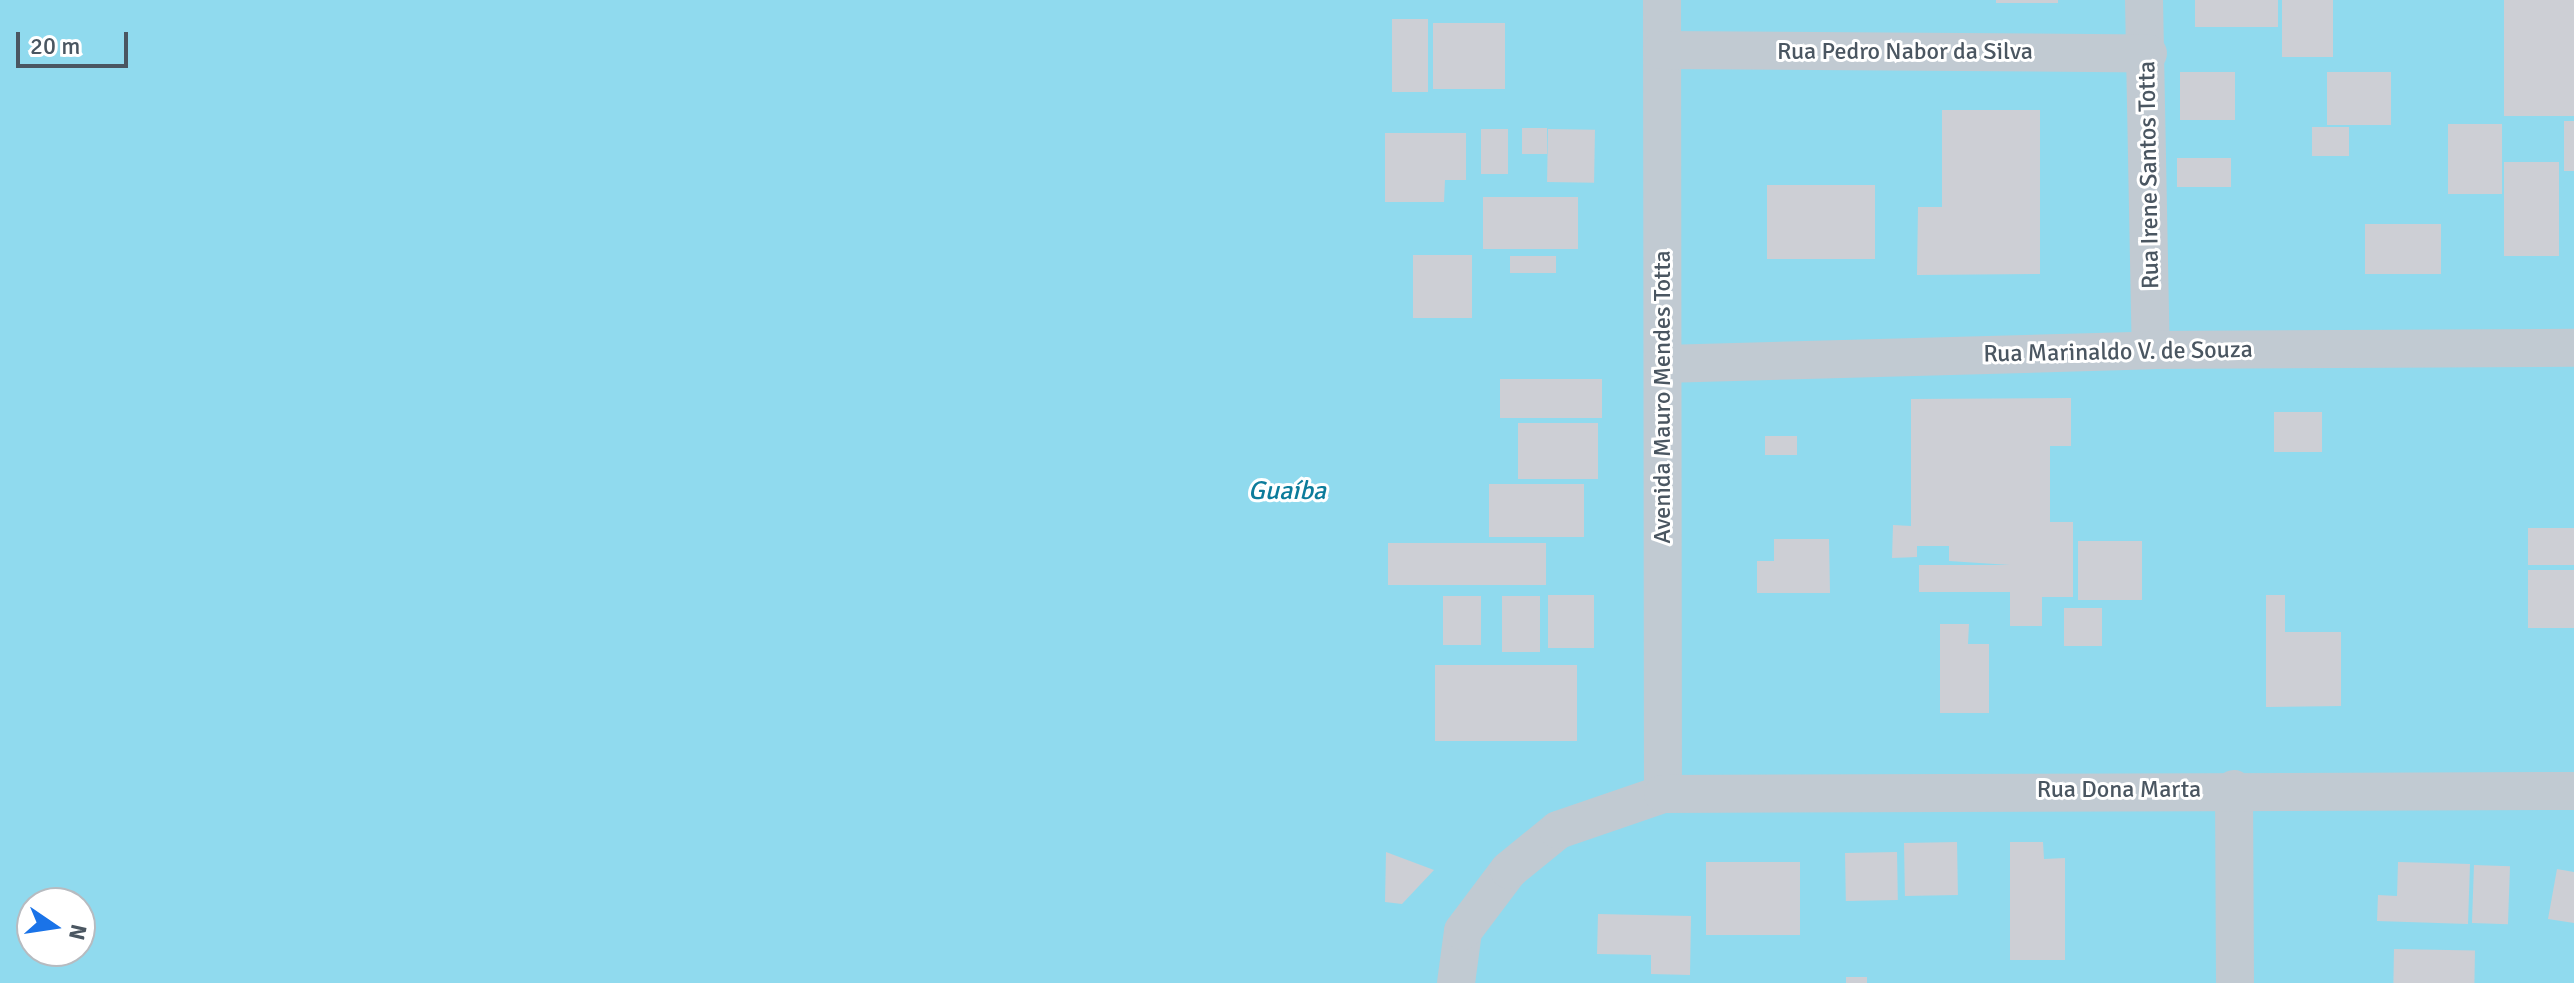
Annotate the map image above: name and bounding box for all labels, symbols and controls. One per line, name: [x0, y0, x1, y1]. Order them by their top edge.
scale bar: [20, 16, 132, 66]
text: 20 m: [30, 31, 80, 61]
street label: Rua Pedro Nabor da Silva: [1777, 38, 2033, 66]
street label: Rua Irene Santos Totta: [2133, 61, 2165, 289]
street label: Avenida Mauro Mendes Totta: [1649, 250, 1677, 544]
street label: Rua Marinaldo V. de Souza: [1983, 335, 2253, 369]
water label: Guaíba: [1248, 476, 1326, 508]
street label: Rua Dona Marta: [2037, 776, 2201, 804]
north arrow: [16, 887, 96, 967]
text: N: [63, 922, 93, 943]

